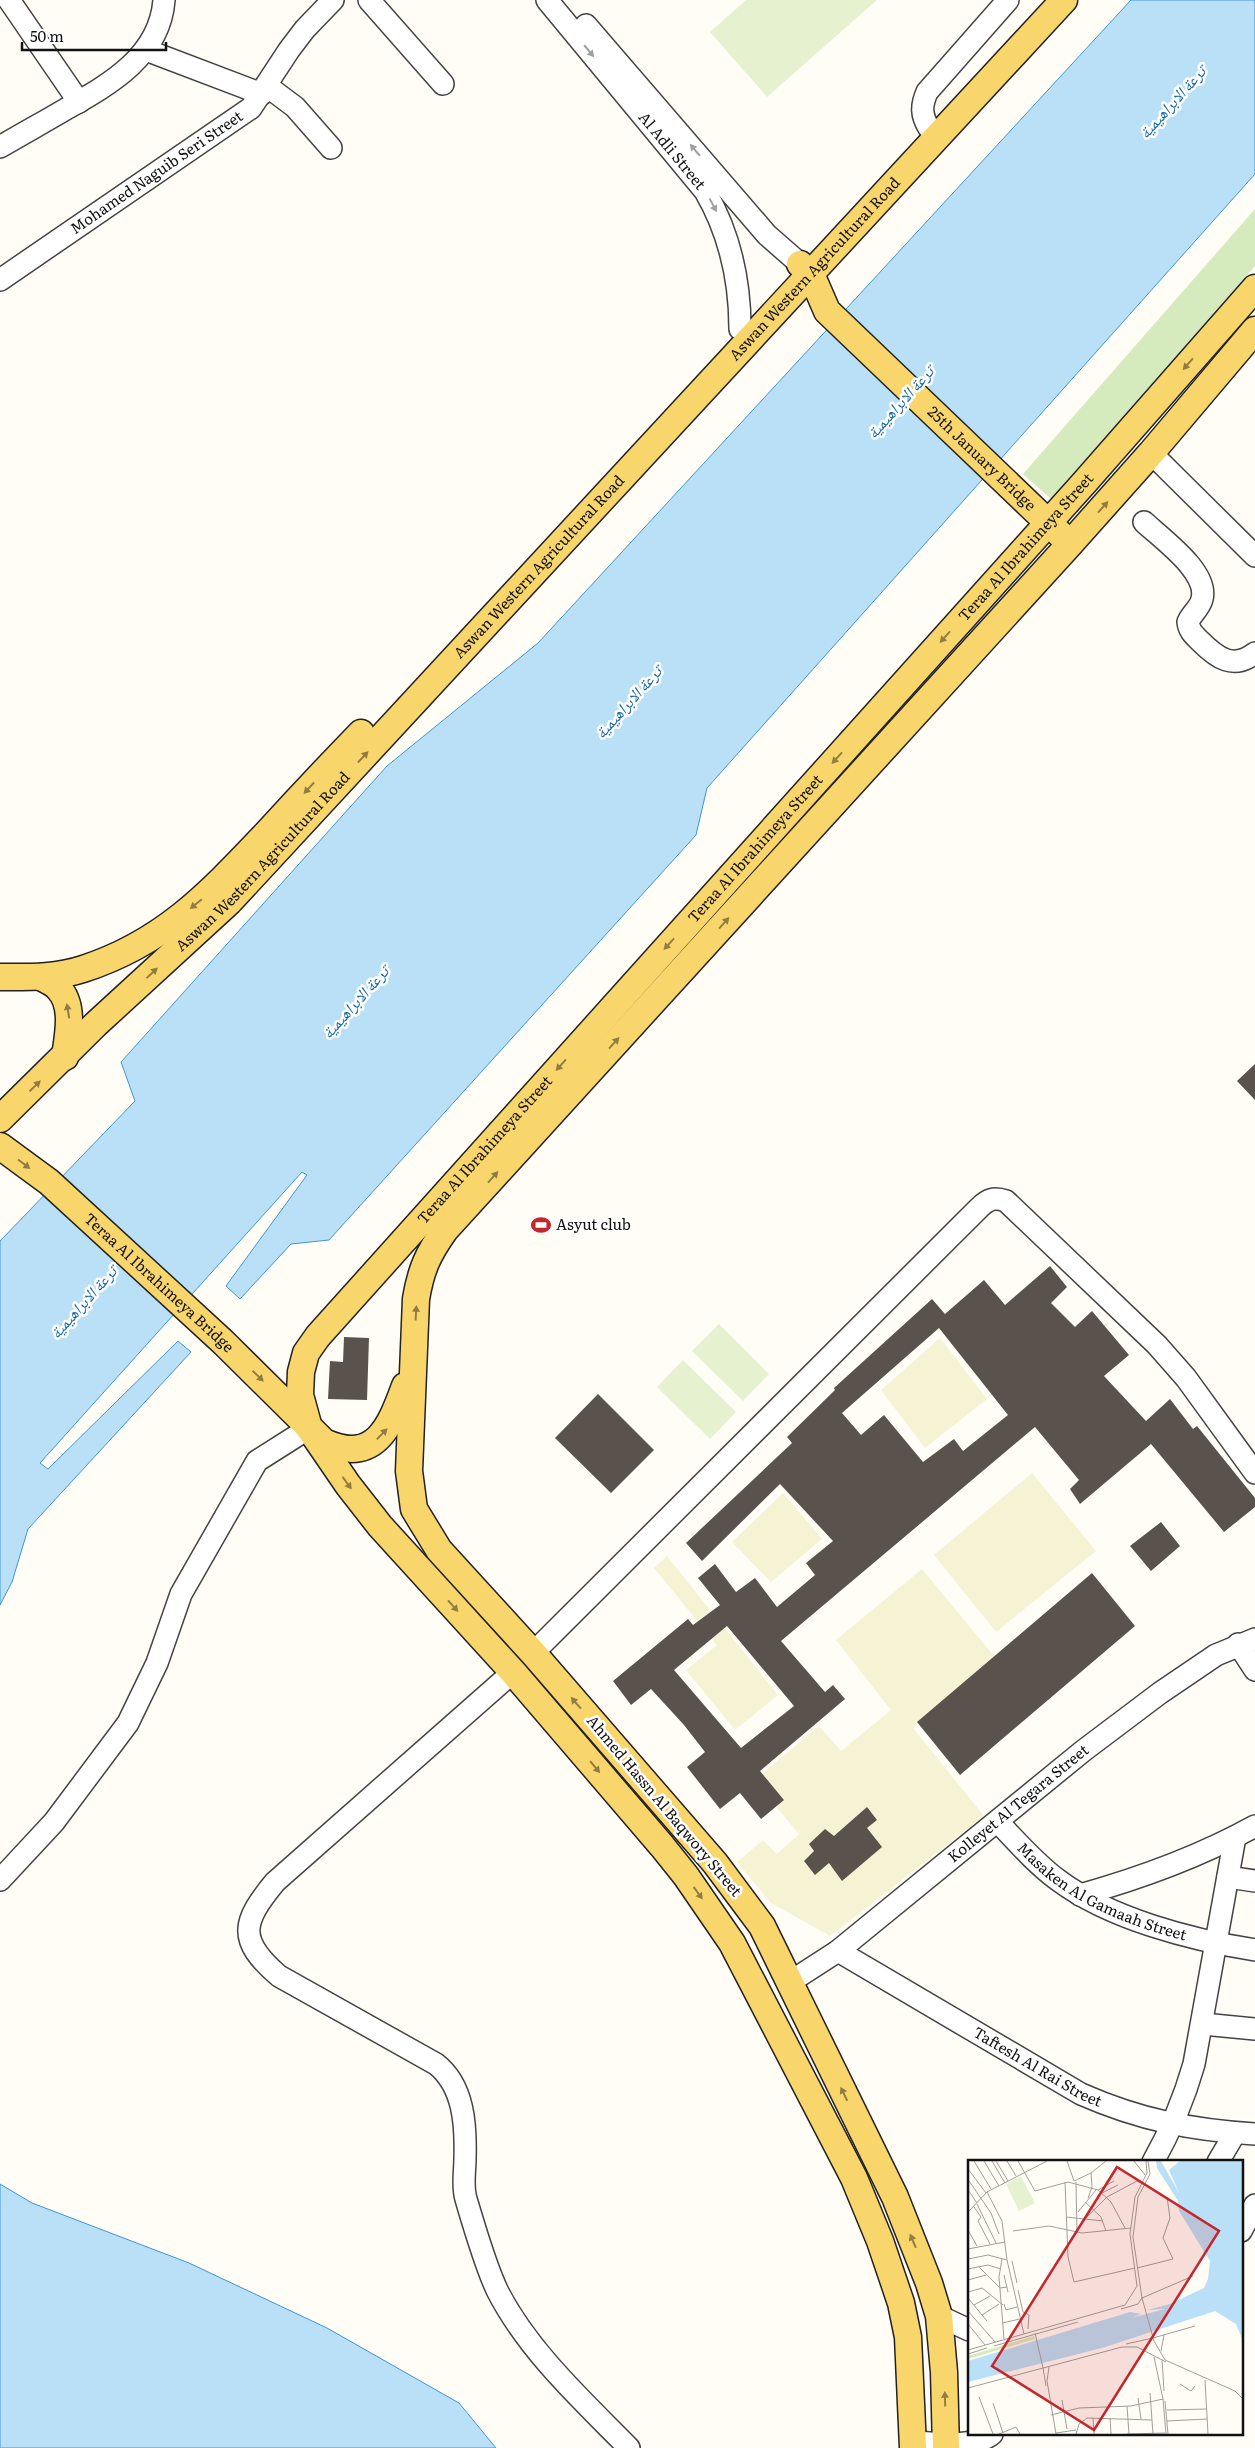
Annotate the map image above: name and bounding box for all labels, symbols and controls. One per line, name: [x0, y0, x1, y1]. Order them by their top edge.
scale bar: [22, 20, 166, 52]
text: 50 m: [30, 24, 64, 47]
one-way arrow: [584, 44, 595, 57]
water label: ترعة الابراهيمية: [1132, 57, 1213, 143]
street label: Mohamed Naguib Seri Street: [65, 104, 247, 239]
street label: Al Adli Street: [634, 106, 712, 194]
one-way arrow: [690, 144, 701, 157]
street label: Aswan Western Agricultural Road: [723, 171, 905, 365]
one-way arrow: [709, 197, 717, 212]
water label: ترعة الابراهيمية: [860, 357, 941, 443]
one-way arrow: [1182, 357, 1194, 369]
street label: 25th January Bridge: [923, 400, 1042, 516]
street label: Teraa Al Ibrahimeya Street: [952, 467, 1098, 626]
street label: Aswan Western Agricultural Road: [447, 469, 629, 663]
one-way arrow: [1097, 502, 1109, 514]
one-way arrow: [940, 631, 951, 644]
water label: ترعة الابراهيمية: [588, 657, 669, 743]
one-way arrow: [357, 751, 369, 763]
one-way arrow: [831, 752, 842, 765]
street label: Aswan Western Agricultural Road: [169, 766, 354, 956]
street label: Teraa Al Ibrahimeya Street: [681, 768, 827, 927]
one-way arrow: [303, 782, 315, 794]
one-way arrow: [189, 899, 202, 910]
one-way arrow: [718, 918, 730, 930]
one-way arrow: [664, 937, 675, 950]
water label: ترعة الابراهيمية: [315, 957, 396, 1043]
one-way arrow: [146, 967, 158, 979]
one-way arrow: [63, 1003, 71, 1019]
one-way arrow: [608, 1038, 620, 1050]
one-way arrow: [555, 1058, 567, 1070]
street label: Teraa Al Ibrahimeya Street: [411, 1070, 557, 1229]
one-way arrow: [29, 1080, 41, 1092]
one-way arrow: [17, 1159, 31, 1169]
one-way arrow: [487, 1171, 499, 1183]
street label: Teraa Al Ibrahimeya Bridge: [80, 1207, 240, 1357]
place label: Asyut club: [556, 1212, 631, 1235]
sports icon: Asyut club: [530, 1214, 552, 1236]
water label: ترعة الابراهيمية: [43, 1257, 124, 1343]
one-way arrow: [412, 1305, 420, 1321]
one-way arrow: [251, 1370, 263, 1382]
one-way arrow: [376, 1428, 388, 1440]
one-way arrow: [342, 1476, 352, 1490]
one-way arrow: [447, 1599, 459, 1611]
one-way arrow: [571, 1697, 582, 1710]
street label: Ahmed Hassn Al Baqwory Street: [582, 1709, 748, 1901]
street label: Kolleyet Al Tegara Street: [942, 1738, 1093, 1867]
one-way arrow: [589, 1761, 600, 1774]
street label: Masaken Al Gamaah Street: [1013, 1836, 1189, 1945]
one-way arrow: [693, 1886, 703, 1900]
street label: Taftesh Al Rai Street: [969, 2020, 1106, 2112]
one-way arrow: [840, 2087, 848, 2102]
inset map: [968, 2160, 1242, 2436]
one-way arrow: [909, 2234, 917, 2248]
one-way arrow: [941, 2391, 949, 2407]

